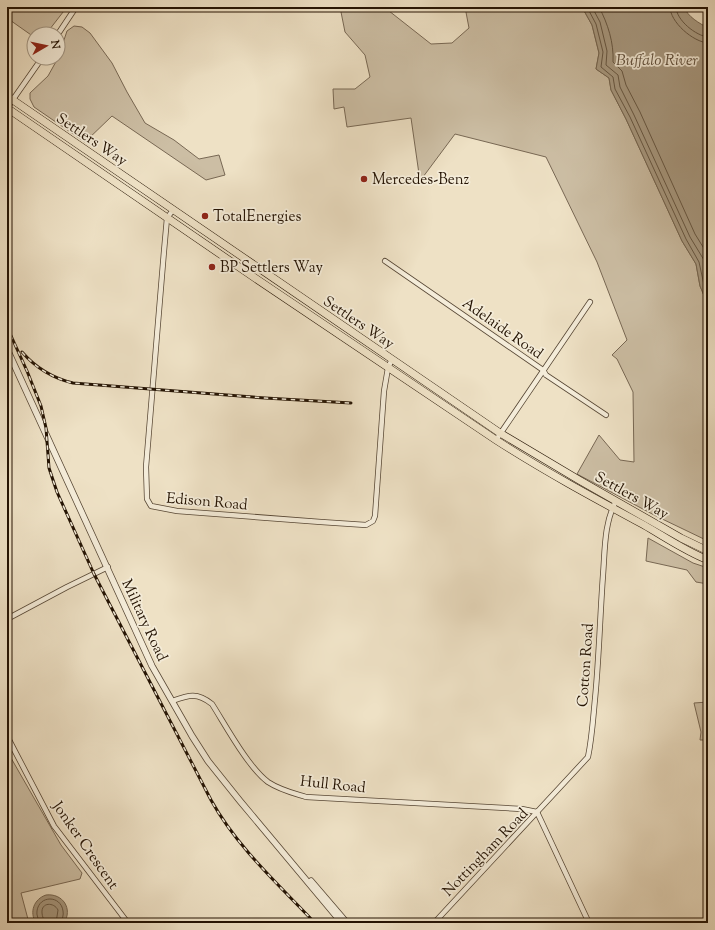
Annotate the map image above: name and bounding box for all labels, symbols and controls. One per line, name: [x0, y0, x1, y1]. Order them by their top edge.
north arrow: [26, 26, 66, 66]
text: N: [46, 38, 64, 50]
water label: Buffalo River: [616, 50, 698, 73]
street label: Settlers Way: [51, 109, 131, 172]
place label: Mercedes-Benz: [372, 170, 470, 191]
marker: Mercedes-Benz: [359, 174, 369, 184]
place label: TotalEnergies: [213, 207, 301, 228]
marker: TotalEnergies: [200, 211, 210, 221]
place label: BP Settlers Way: [220, 258, 323, 279]
marker: BP Settlers Way: [207, 262, 217, 272]
street label: Settlers Way: [318, 292, 398, 355]
street label: Adelaide Road: [458, 294, 547, 365]
street label: Settlers Way: [590, 467, 673, 526]
street label: Edison Road: [165, 488, 249, 517]
street label: Military Road: [115, 576, 172, 666]
street label: Cotton Road: [573, 622, 600, 708]
street label: Hull Road: [299, 772, 367, 799]
street label: Jonker Crescent: [46, 797, 123, 894]
street label: Nottingham Road: [438, 804, 534, 902]

